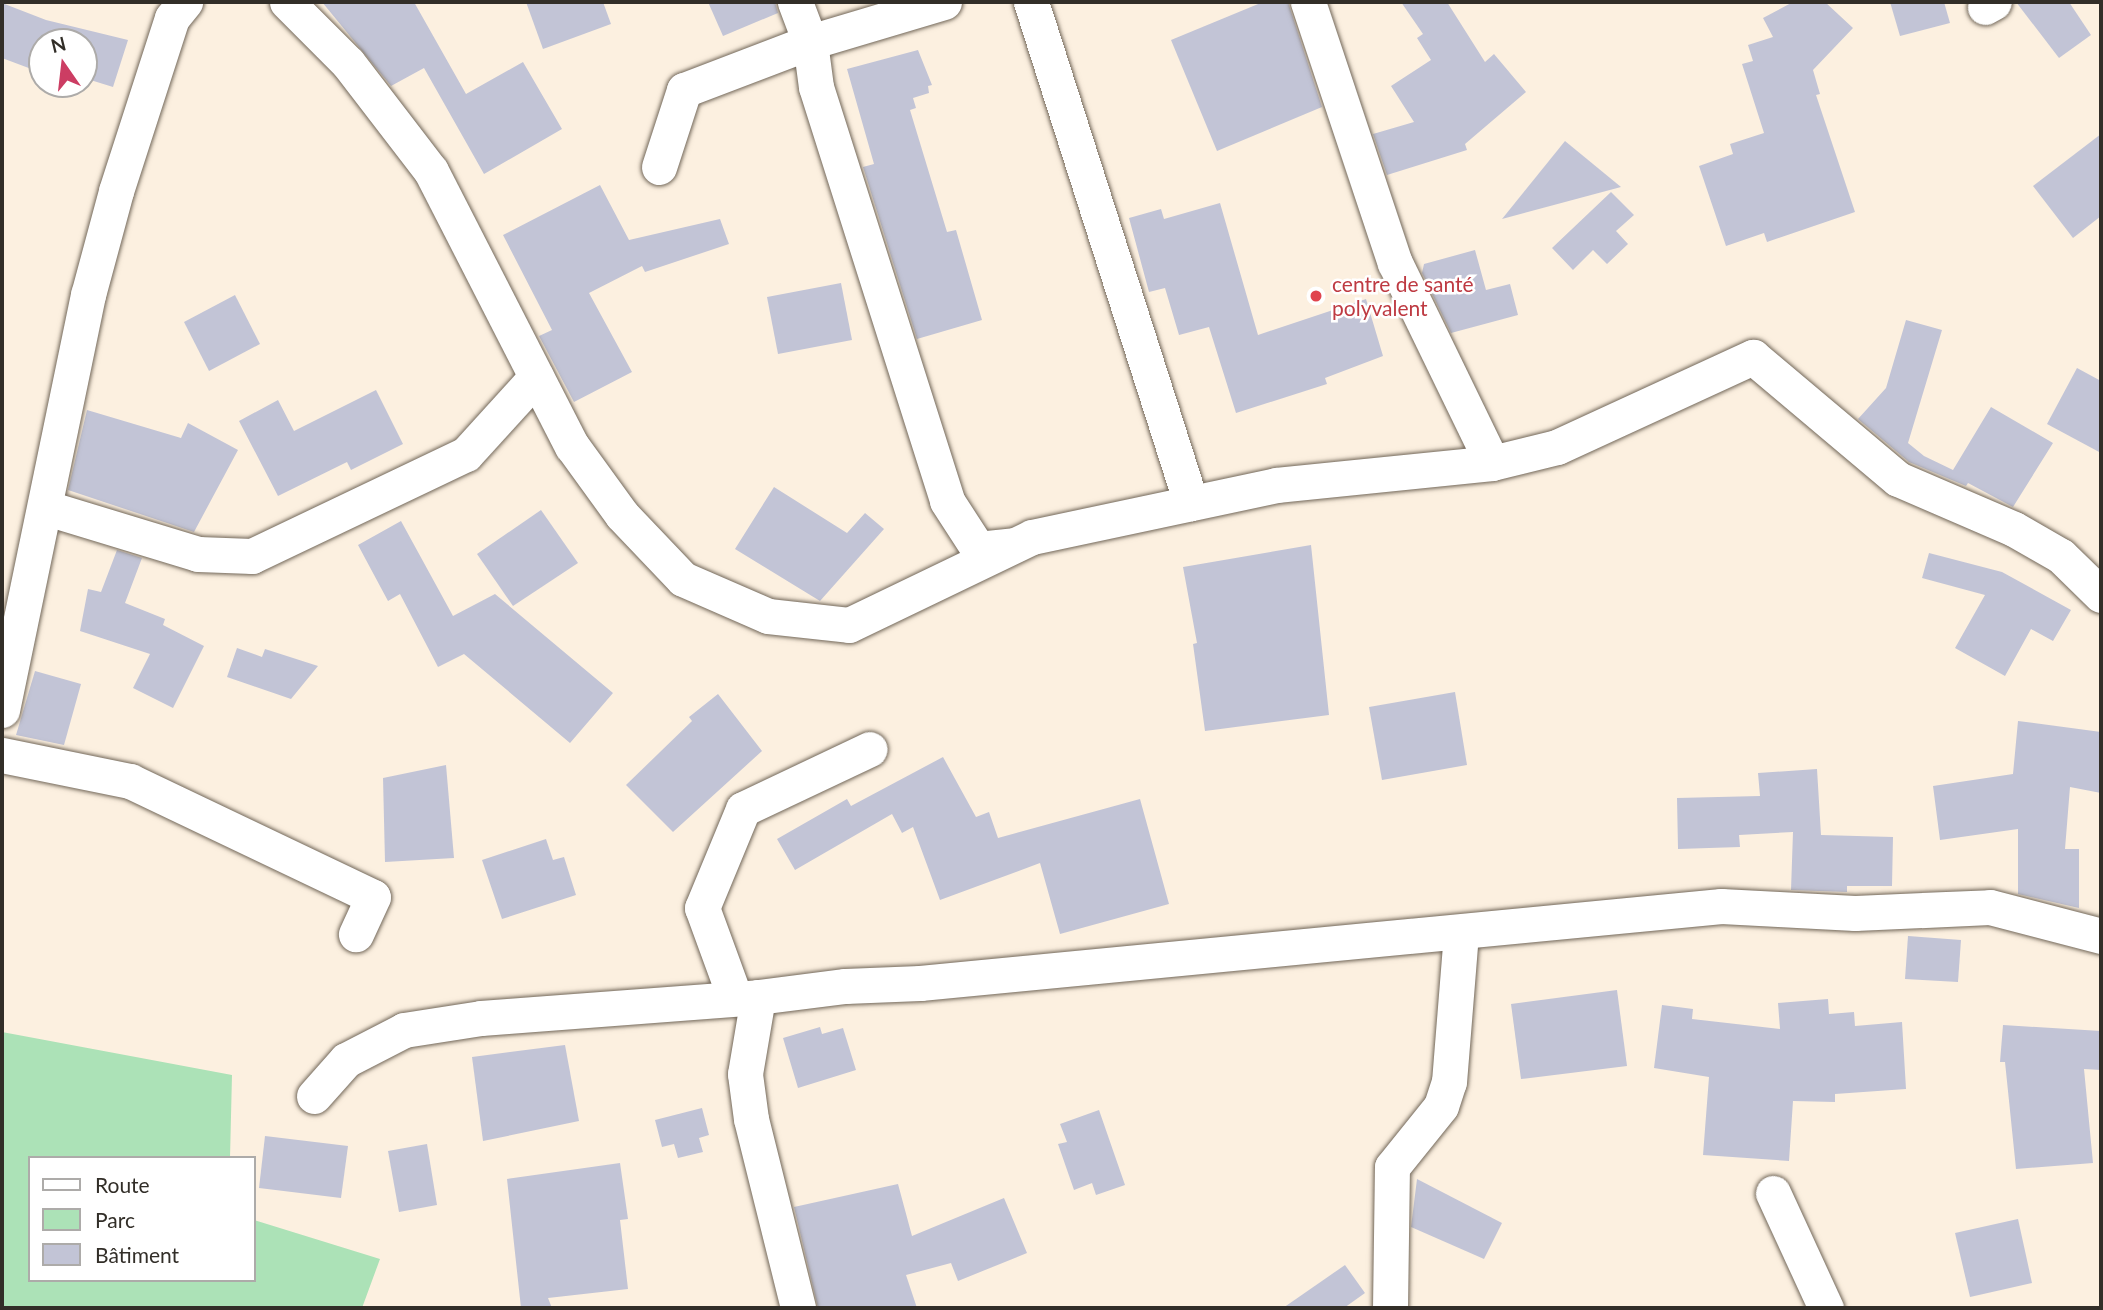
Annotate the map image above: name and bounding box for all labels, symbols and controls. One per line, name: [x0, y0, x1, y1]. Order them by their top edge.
north arrow: [28, 28, 98, 98]
text: N: [48, 31, 68, 57]
place label: centre de santé polyvalent: [1332, 271, 1474, 321]
marker: centre de santé polyvalent: [1306, 286, 1326, 306]
legend: [28, 1156, 256, 1282]
text: Route: [95, 1172, 150, 1197]
text: Parc: [95, 1207, 135, 1232]
text: Bâtiment: [95, 1242, 179, 1267]

